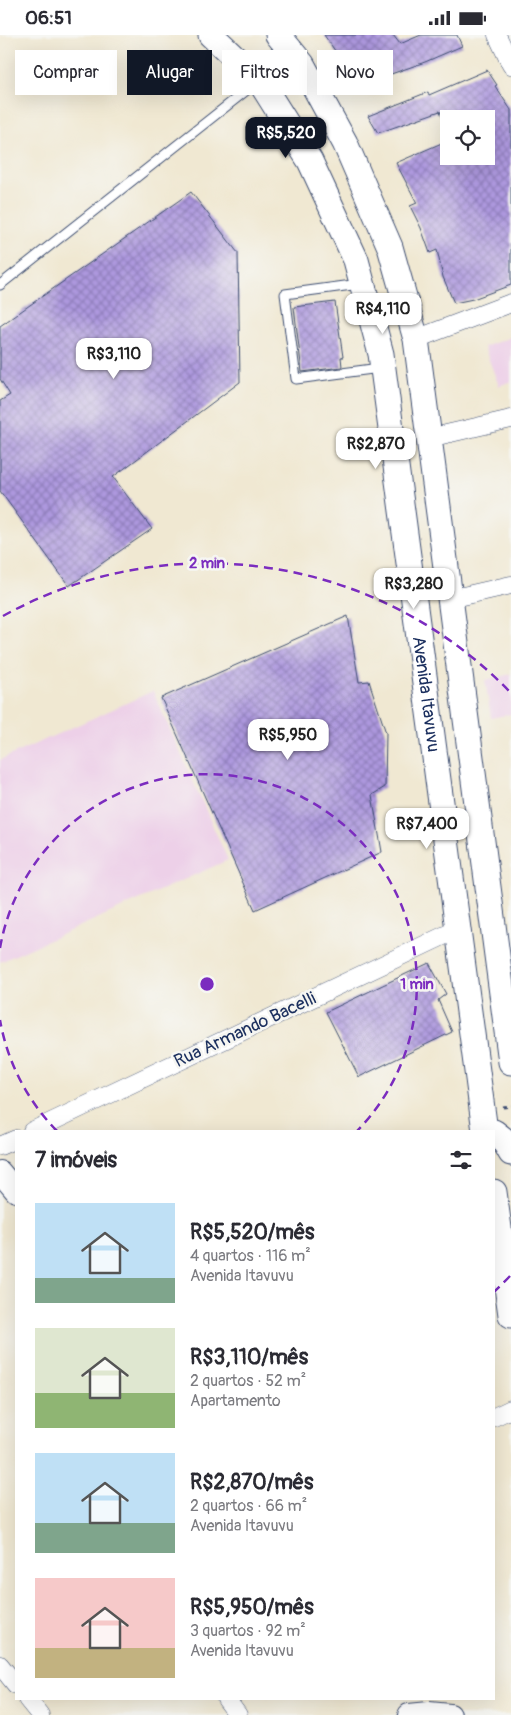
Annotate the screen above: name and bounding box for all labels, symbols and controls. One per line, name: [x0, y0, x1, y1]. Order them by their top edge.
text: 06:51: [25, 6, 72, 30]
chip: Comprar: [15, 50, 117, 95]
chip: Alugar: [127, 50, 212, 95]
chip: Filtros: [222, 50, 307, 95]
chip: Novo: [317, 50, 393, 95]
map controls: [440, 110, 495, 165]
button: locate: [440, 110, 495, 165]
pin: R$5,520: [240, 117, 332, 159]
text: R$5,520: [256, 123, 316, 143]
pin: R$4,110: [337, 293, 429, 335]
text: R$4,110: [356, 299, 410, 319]
pin: R$3,110: [68, 337, 160, 380]
text: R$3,110: [87, 344, 141, 364]
pin: R$2,870: [330, 427, 422, 470]
text: R$2,870: [347, 434, 405, 454]
text: 2 min: [189, 554, 225, 573]
pin: R$3,280: [368, 567, 460, 610]
text: R$3,280: [385, 574, 443, 594]
street label: Avenida Itavuvu: [407, 635, 446, 753]
pin: R$5,950: [242, 719, 334, 761]
text: R$5,950: [259, 725, 317, 745]
pin: R$7,400: [381, 807, 473, 850]
text: R$7,400: [396, 814, 458, 834]
centre of rings: [198, 975, 216, 993]
text: 1 min: [400, 975, 434, 994]
street label: Rua Armando Bacelli: [170, 987, 320, 1073]
icon: filters: [447, 1146, 475, 1174]
text: 7 imóveis: [35, 1147, 117, 1174]
text: R$5,520/mês: [190, 1219, 315, 1246]
icon: home: [75, 1223, 135, 1283]
text: 4 quartos · 116 m²: [190, 1246, 311, 1266]
text: Avenida Itavuvu: [190, 1266, 294, 1286]
text: R$3,110/mês: [190, 1344, 308, 1371]
icon: home: [75, 1348, 135, 1408]
text: 2 quartos · 52 m²: [190, 1371, 306, 1391]
text: Apartamento: [190, 1391, 281, 1411]
text: R$2,870/mês: [190, 1469, 313, 1496]
icon: home: [75, 1473, 135, 1533]
text: 2 quartos · 66 m²: [190, 1496, 307, 1516]
text: Avenida Itavuvu: [190, 1516, 294, 1536]
text: R$5,950/mês: [190, 1594, 314, 1621]
icon: home: [75, 1598, 135, 1658]
text: 3 quartos · 92 m²: [190, 1621, 306, 1641]
text: Avenida Itavuvu: [190, 1641, 294, 1661]

